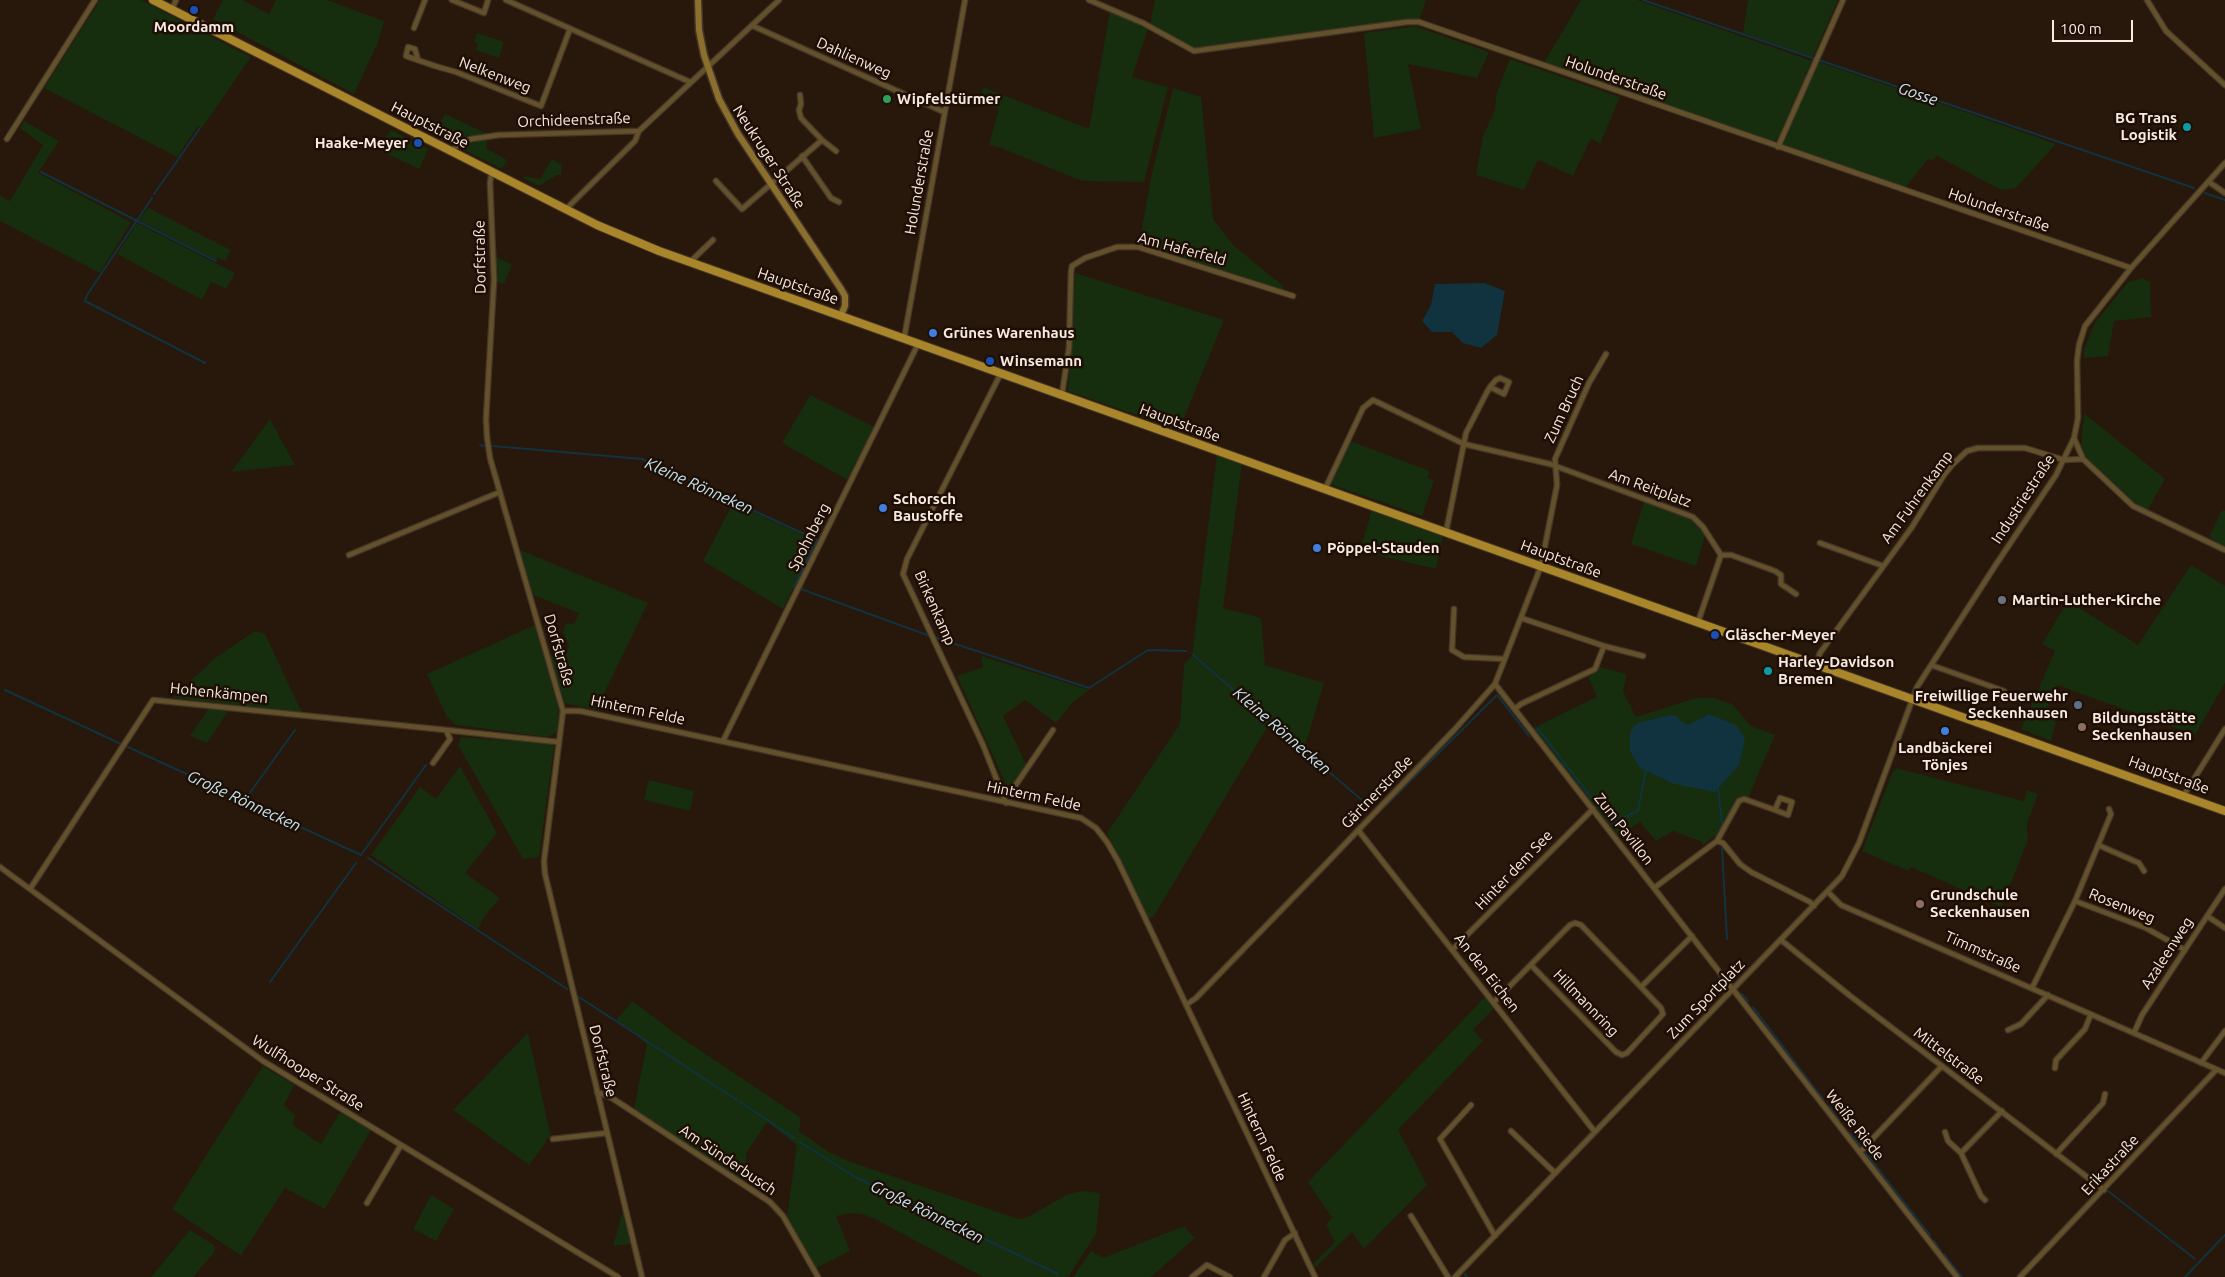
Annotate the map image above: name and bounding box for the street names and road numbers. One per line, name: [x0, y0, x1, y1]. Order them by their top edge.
street label: Dahlienweg: [814, 34, 894, 82]
street label: Holunderstraße: [1563, 52, 1669, 104]
street label: Nelkenweg: [456, 53, 534, 97]
street label: Hauptstraße: [388, 98, 472, 152]
street label: Neukruger Straße: [729, 102, 809, 212]
street label: Orchideenstraße: [517, 109, 631, 131]
street label: Holunderstraße: [901, 128, 937, 236]
street label: Holunderstraße: [1946, 184, 2052, 236]
street label: Dorfstraße: [470, 220, 490, 294]
street label: Am Haferfeld: [1136, 229, 1228, 269]
street label: Hauptstraße: [755, 264, 841, 308]
street label: Zum Bruch: [1540, 372, 1588, 446]
street label: Hauptstraße: [1137, 400, 1223, 446]
street label: Am Fuhrenkamp: [1877, 447, 1957, 547]
street label: Industriestraße: [1987, 451, 2059, 547]
street label: Am Reitplatz: [1606, 465, 1694, 511]
street label: Spohnberg: [784, 500, 834, 574]
street label: Hauptstraße: [1518, 536, 1604, 582]
street label: Birkenkamp: [911, 568, 959, 648]
street label: Dorfstraße: [540, 612, 578, 688]
street label: Hohenkämpen: [169, 679, 269, 707]
street label: Hinterm Felde: [589, 691, 687, 729]
street label: Gärtnerstraße: [1338, 752, 1416, 832]
street label: Hauptstraße: [2126, 752, 2212, 798]
street label: Hinterm Felde: [985, 777, 1083, 815]
street label: Zum Pavillon: [1590, 790, 1658, 868]
street label: Hinter dem See: [1471, 826, 1557, 914]
street label: Rosenweg: [2086, 885, 2158, 927]
street label: Azaleenweg: [2137, 914, 2197, 992]
street label: Timmstraße: [1942, 927, 2024, 977]
street label: An den Eichen: [1451, 930, 1523, 1016]
street label: Zum Sportplatz: [1664, 956, 1748, 1042]
street label: Hillmannring: [1550, 966, 1622, 1040]
street label: Dorfstraße: [585, 1023, 621, 1099]
street label: Mittelstraße: [1910, 1024, 1988, 1088]
street label: Wulfhooper Straße: [249, 1031, 367, 1115]
street label: Weiße Riede: [1822, 1086, 1888, 1164]
street label: Hinterm Felde: [1234, 1090, 1290, 1184]
street label: Am Sünderbusch: [676, 1121, 780, 1199]
street label: Erikastraße: [2077, 1131, 2143, 1199]

